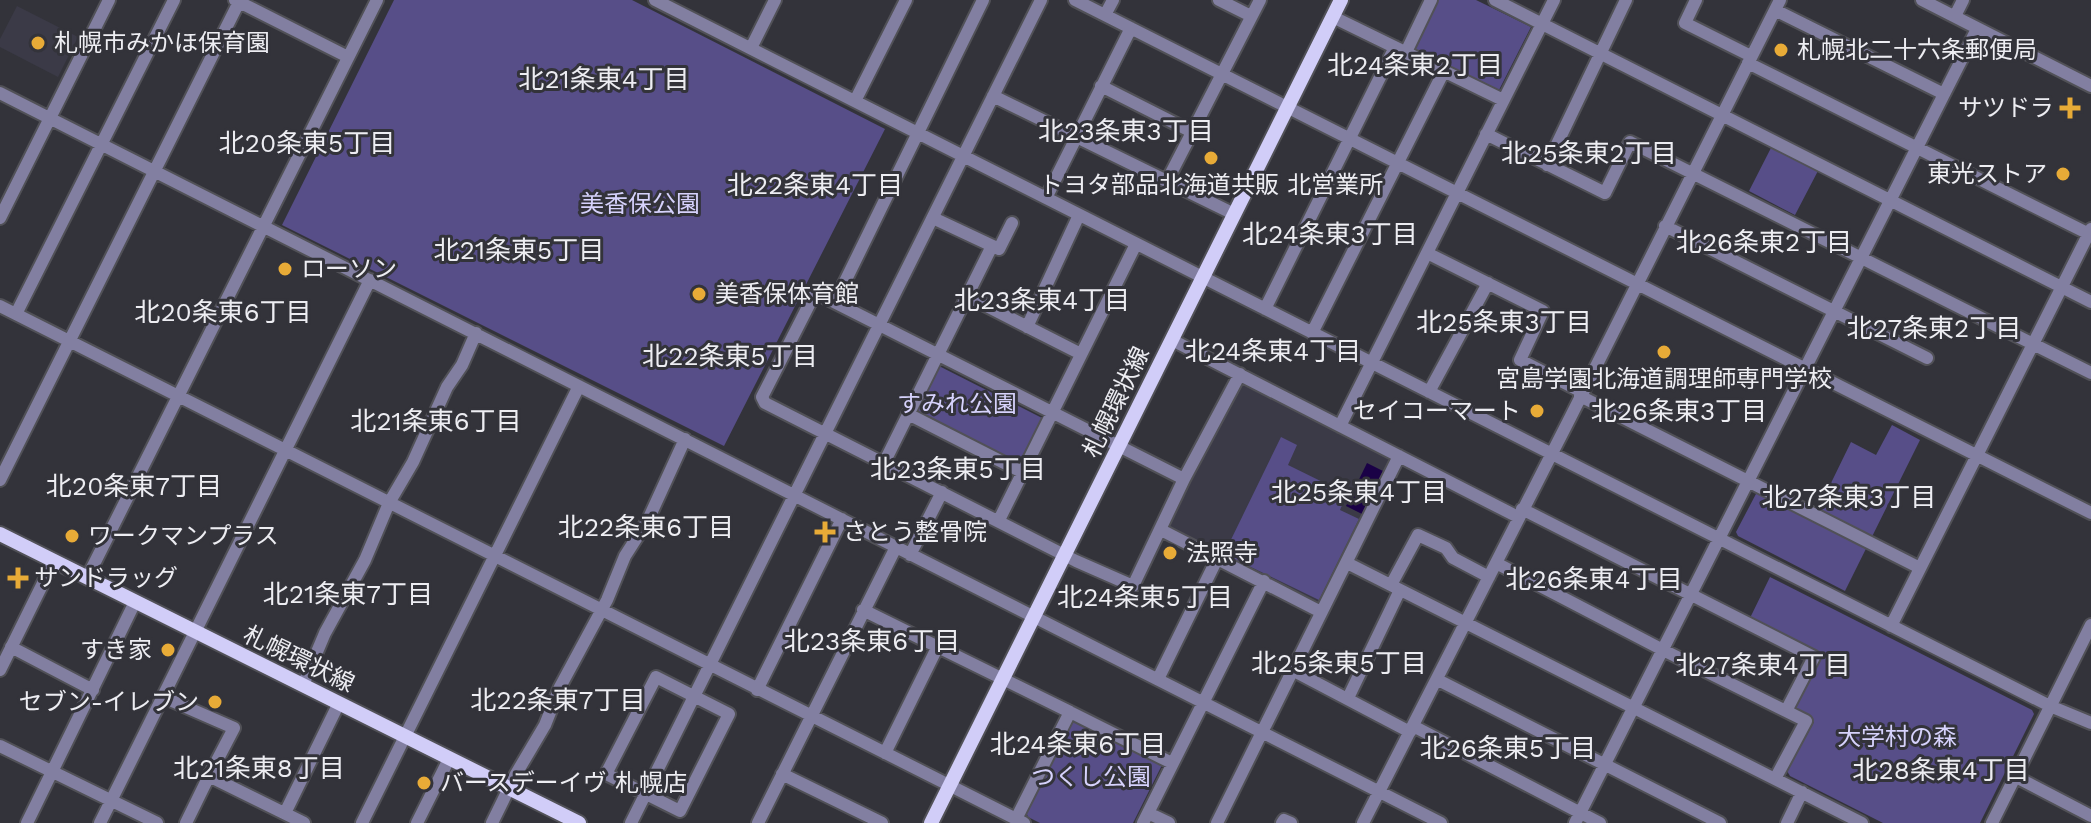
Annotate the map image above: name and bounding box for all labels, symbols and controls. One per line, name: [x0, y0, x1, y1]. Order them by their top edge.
place label: 札幌市みかほ保育園: [54, 29, 270, 57]
marker: 札幌市みかほ保育園: [29, 34, 47, 52]
place label: 札幌北二十六条郵便局: [1797, 36, 2037, 64]
marker: 札幌北二十六条郵便局: [1772, 41, 1790, 59]
district label: 北24条東2丁目: [1327, 50, 1503, 80]
district label: 北21条東4丁目: [518, 64, 690, 94]
place label: サツドラ: [1958, 94, 2054, 122]
marker: サツドラ: [2061, 99, 2079, 117]
district label: 北23条東3丁目: [1038, 116, 1214, 146]
district label: 北20条東5丁目: [219, 128, 395, 158]
district label: 北25条東2丁目: [1501, 138, 1677, 168]
marker: トヨタ部品北海道共販 北営業所: [1202, 149, 1220, 167]
place label: 東光ストア: [1927, 160, 2047, 188]
marker: 東光ストア: [2054, 165, 2072, 183]
district label: 北22条東4丁目: [727, 170, 903, 200]
place label: トヨタ部品北海道共販 北営業所: [1039, 171, 1383, 199]
park label: 美香保公園: [580, 190, 700, 218]
district label: 北24条東3丁目: [1242, 219, 1418, 249]
district label: 北26条東2丁目: [1676, 227, 1852, 257]
district label: 北21条東5丁目: [434, 235, 604, 265]
place label: ローソン: [301, 255, 397, 283]
marker: ローソン: [276, 260, 294, 278]
place label: 美香保体育館: [715, 280, 859, 308]
marker: 美香保体育館: [690, 285, 708, 303]
district label: 北23条東4丁目: [954, 285, 1130, 315]
district label: 北20条東6丁目: [134, 297, 312, 327]
district label: 北25条東3丁目: [1416, 307, 1592, 337]
district label: 北27条東2丁目: [1847, 313, 2021, 343]
district label: 北24条東4丁目: [1185, 336, 1361, 366]
district label: 北22条東5丁目: [642, 341, 818, 371]
street label: 札幌環状線: [1077, 342, 1155, 462]
marker: 宮島学園北海道調理師専門学校: [1655, 343, 1673, 361]
place label: 宮島学園北海道調理師専門学校: [1496, 365, 1832, 393]
park label: すみれ公園: [897, 390, 1017, 418]
district label: 北26条東3丁目: [1591, 396, 1767, 426]
place label: セイコーマート: [1353, 397, 1521, 425]
marker: セイコーマート: [1528, 402, 1546, 420]
district label: 北21条東6丁目: [350, 406, 522, 436]
district label: 北23条東5丁目: [870, 454, 1046, 484]
district label: 北20条東7丁目: [46, 471, 222, 501]
district label: 北25条東4丁目: [1271, 477, 1447, 507]
district label: 北27条東3丁目: [1762, 482, 1936, 512]
district label: 北22条東6丁目: [558, 512, 734, 542]
place label: さとう整骨院: [843, 518, 987, 546]
marker: さとう整骨院: [814, 521, 836, 543]
place label: ワークマンプラス: [88, 522, 279, 550]
marker: ワークマンプラス: [63, 527, 81, 545]
place label: 法照寺: [1186, 539, 1258, 567]
marker: 法照寺: [1161, 544, 1179, 562]
place label: サンドラッグ: [34, 564, 178, 592]
district label: 北26条東4丁目: [1506, 564, 1682, 594]
marker: サンドラッグ: [9, 569, 27, 587]
district label: 北21条東7丁目: [263, 579, 433, 609]
district label: 北24条東5丁目: [1057, 582, 1233, 612]
street label: 札幌環状線: [239, 620, 359, 698]
district label: 北23条東6丁目: [784, 626, 960, 656]
place label: すき家: [80, 636, 152, 664]
marker: すき家: [159, 641, 177, 659]
district label: 北25条東5丁目: [1251, 648, 1427, 678]
district label: 北27条東4丁目: [1675, 650, 1851, 680]
district label: 北22条東7丁目: [471, 685, 645, 715]
place label: セブン-イレブン: [19, 688, 199, 716]
marker: セブン-イレブン: [206, 693, 224, 711]
park label: 大学村の森: [1837, 723, 1957, 751]
district label: 北24条東6丁目: [990, 729, 1166, 759]
district label: 北26条東5丁目: [1420, 733, 1596, 763]
district label: 北21条東8丁目: [173, 753, 345, 783]
district label: 北28条東4丁目: [1852, 755, 2030, 785]
park label: つくし公園: [1031, 763, 1151, 791]
place label: バースデーイヴ 札幌店: [440, 769, 687, 797]
marker: バースデーイヴ 札幌店: [415, 774, 433, 792]

